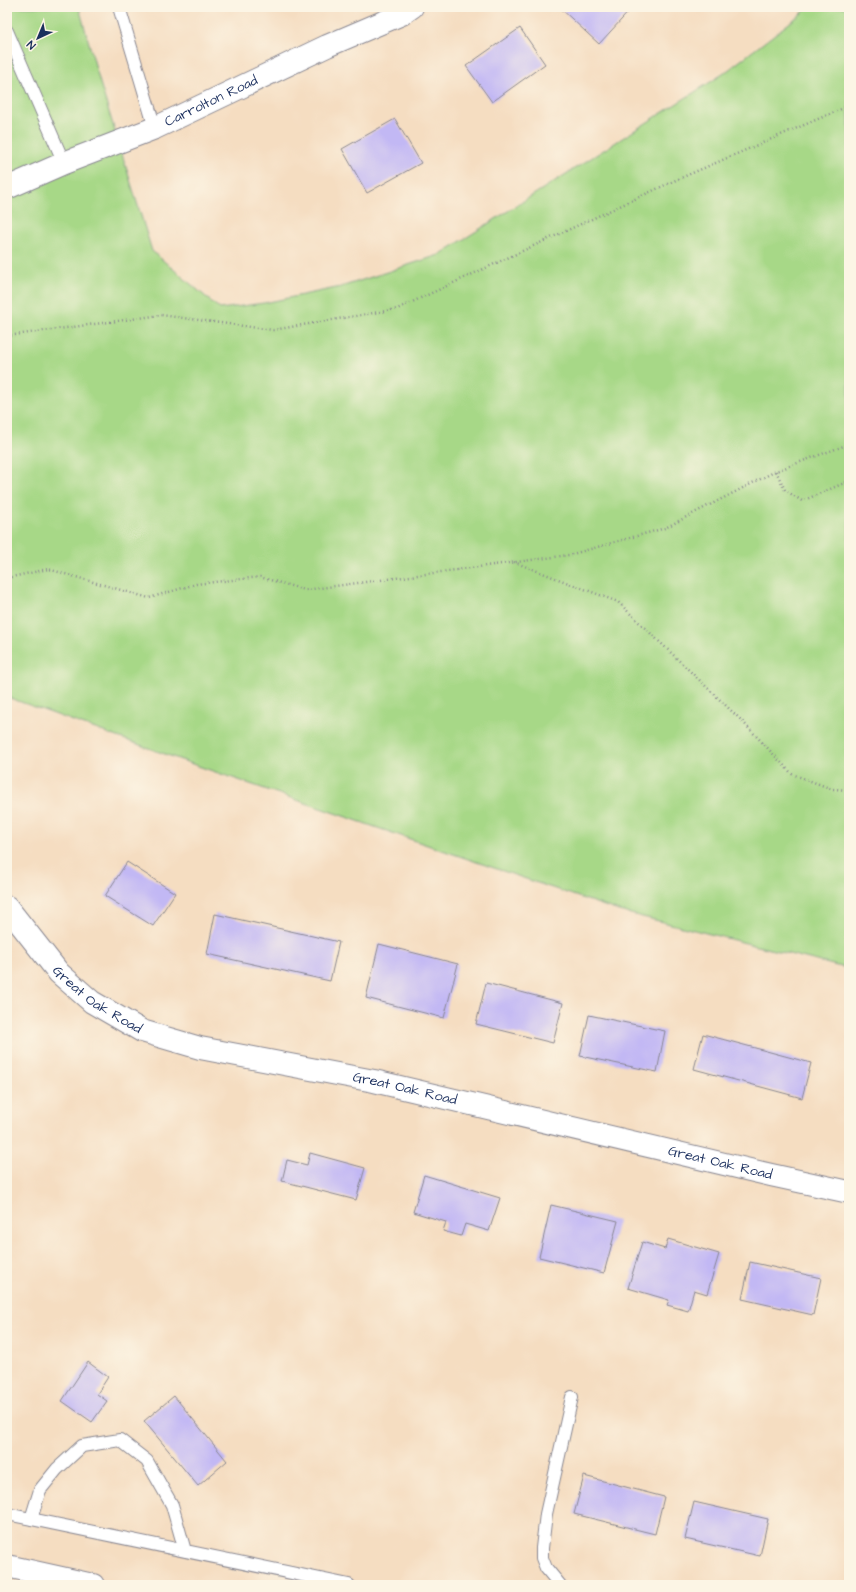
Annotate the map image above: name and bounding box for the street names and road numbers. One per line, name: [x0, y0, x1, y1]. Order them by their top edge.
street label: Carrolton Road: [161, 70, 261, 132]
street label: Great Oak Road: [47, 962, 146, 1039]
street label: Great Oak Road: [351, 1067, 459, 1110]
street label: Great Oak Road: [666, 1141, 774, 1185]

